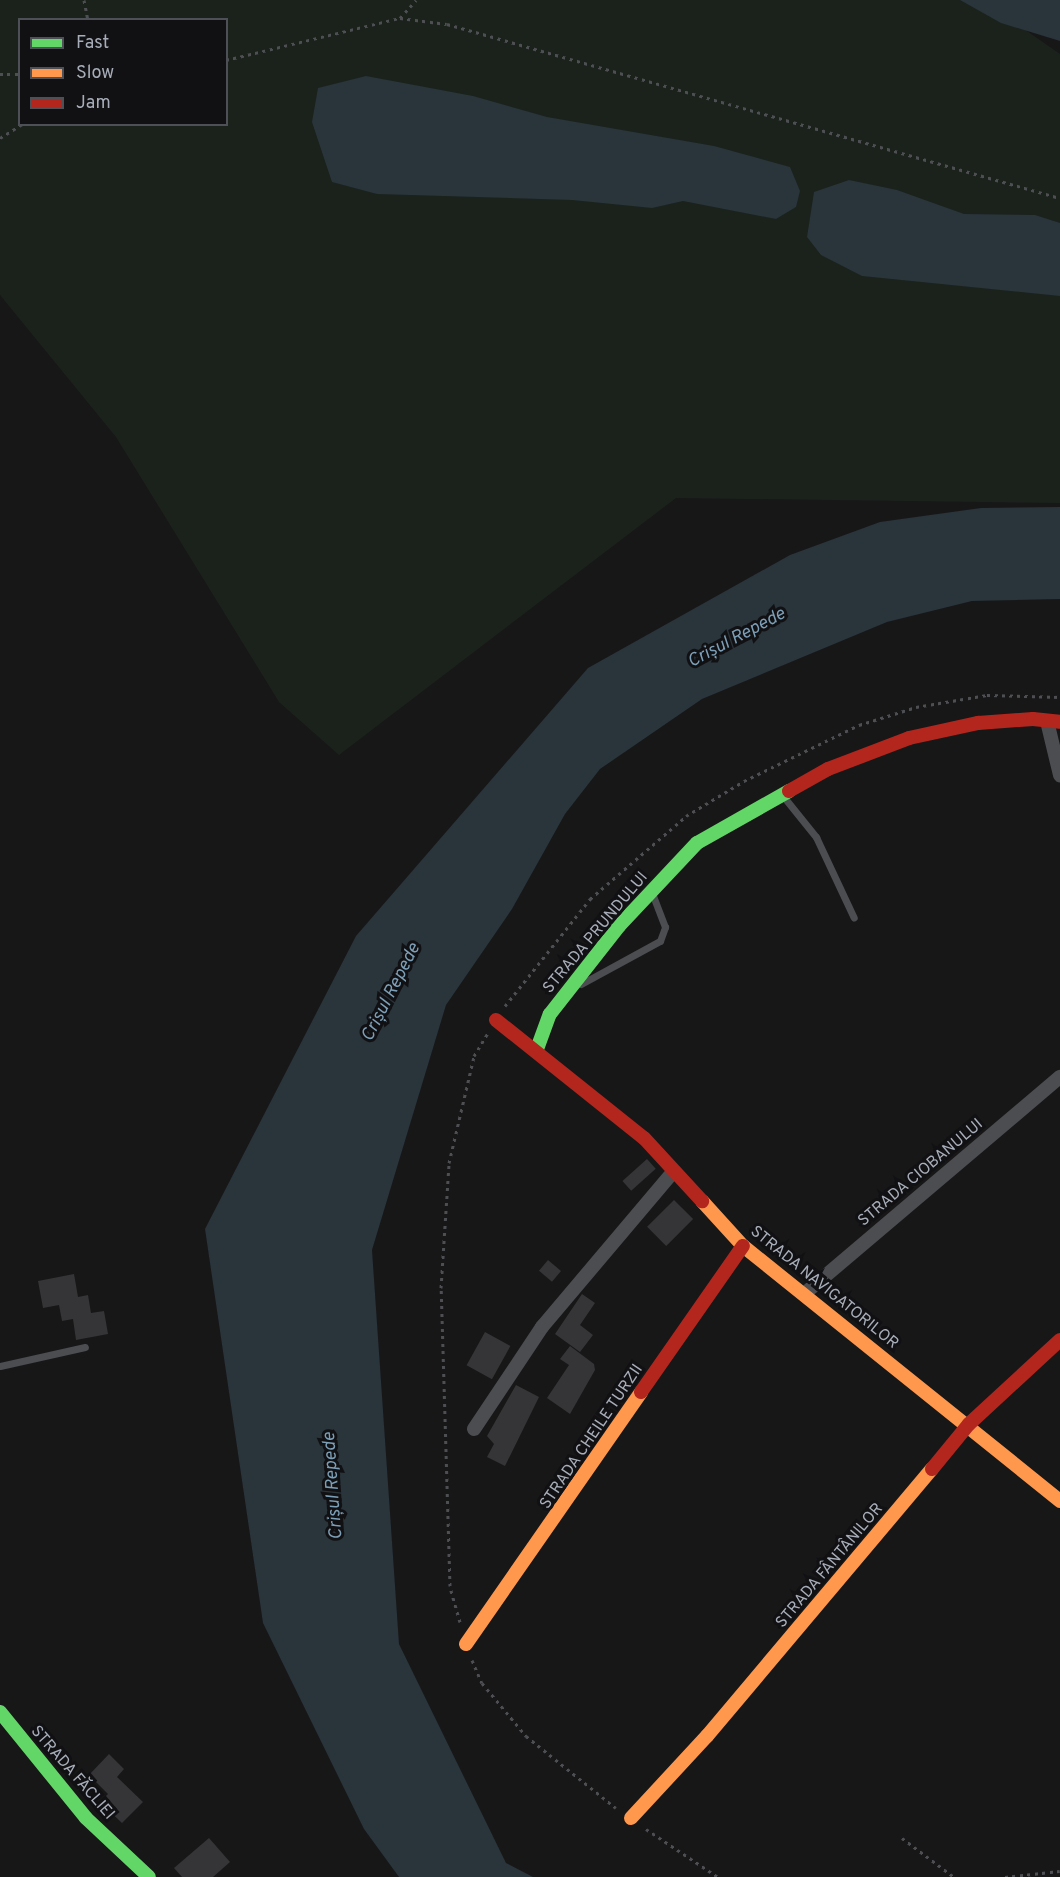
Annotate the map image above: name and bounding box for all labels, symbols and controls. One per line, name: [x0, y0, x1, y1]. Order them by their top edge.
legend: [18, 18, 228, 126]
text: Fast: [76, 32, 109, 55]
text: Slow: [76, 62, 114, 85]
text: Jam: [76, 92, 111, 115]
water label: Crișul Repede: [684, 604, 790, 674]
street label: STRADA PRUNDULUI: [539, 868, 653, 998]
water label: Crișul Repede: [358, 940, 426, 1046]
street label: STRADA CIOBANULUI: [854, 1115, 988, 1231]
street label: STRADA NAVIGATORILOR: [746, 1222, 902, 1354]
street label: STRADA CHEILE TURZII: [536, 1360, 648, 1514]
water label: Crișul Repede: [319, 1432, 349, 1540]
street label: STRADA FÂNTÂNILOR: [772, 1499, 888, 1633]
street label: STRADA FĂCLIEI: [26, 1722, 118, 1824]

